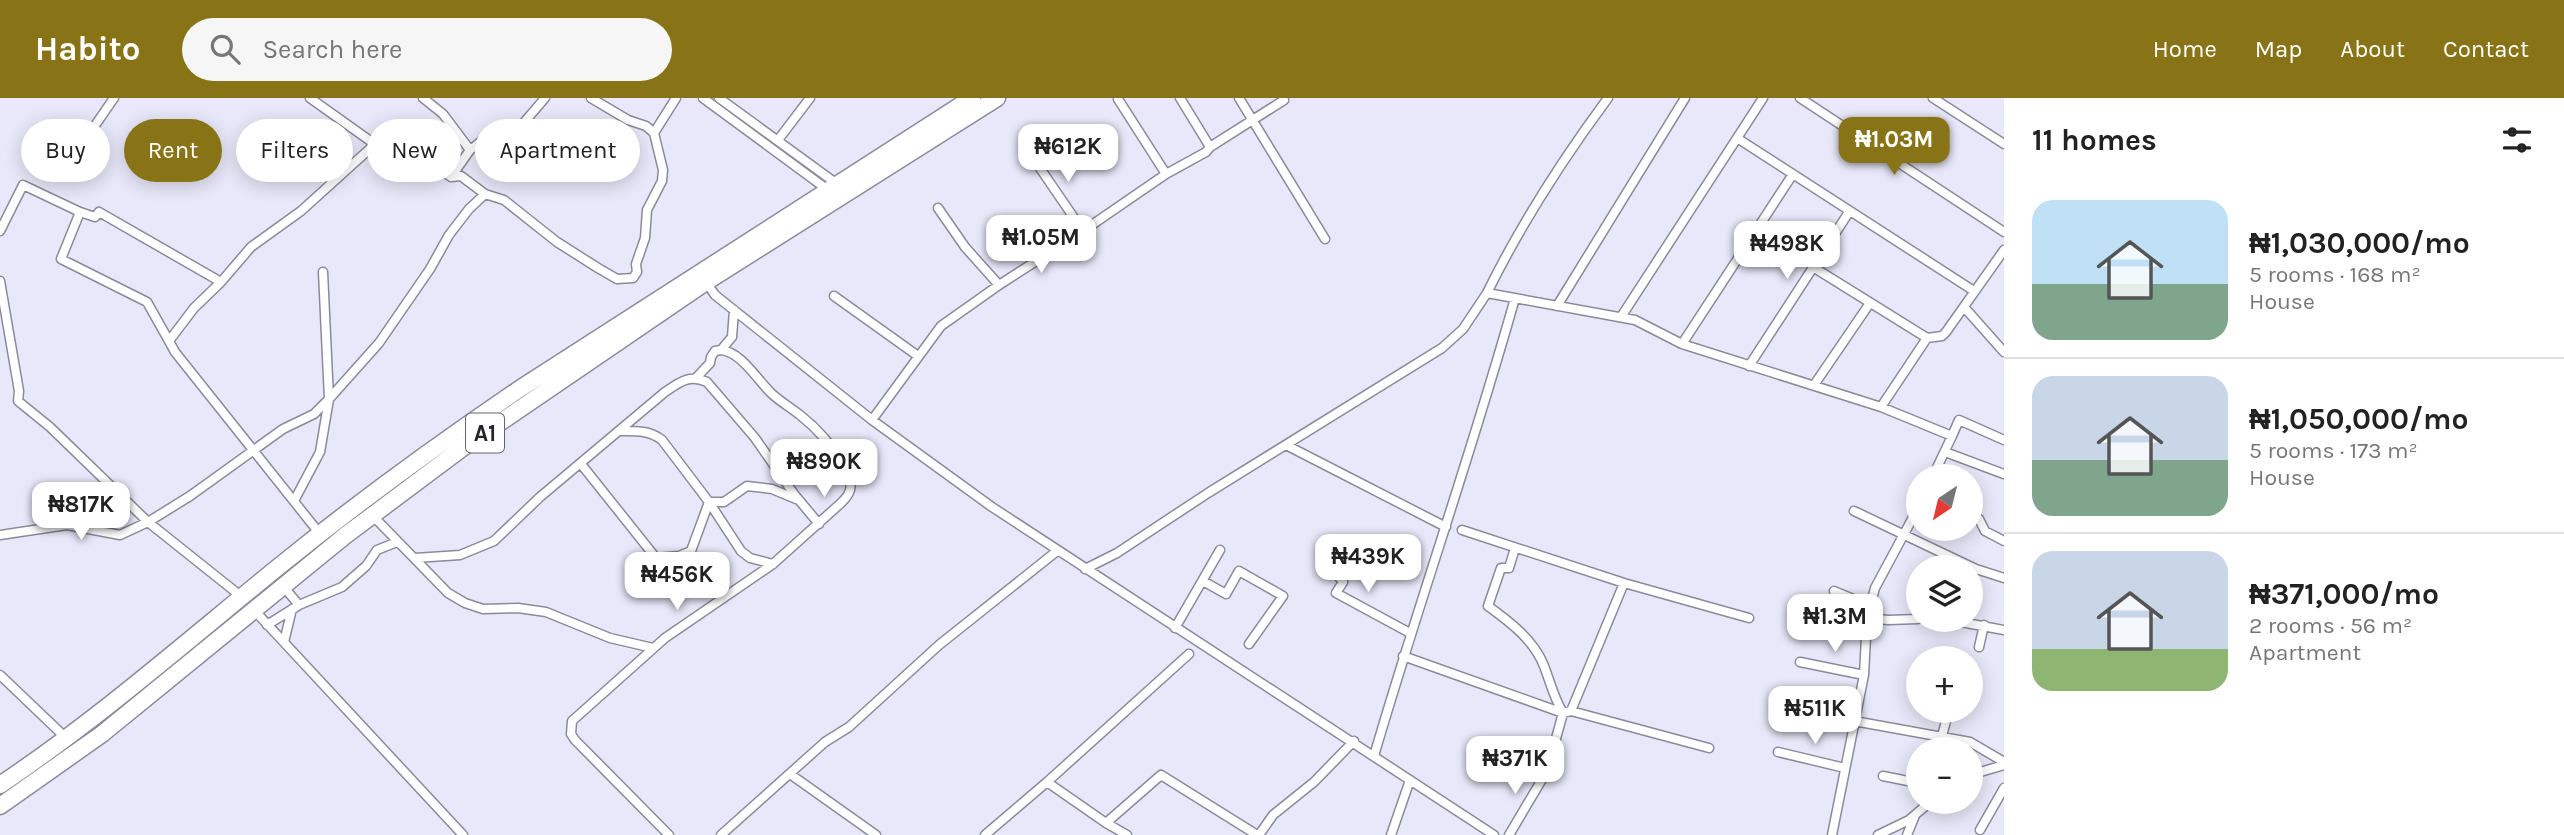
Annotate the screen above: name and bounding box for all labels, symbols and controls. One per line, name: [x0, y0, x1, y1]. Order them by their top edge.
search box: [182, 18, 672, 81]
text: Habito: [35, 30, 140, 68]
icon: search: [206, 30, 244, 68]
text: Search here: [262, 34, 402, 65]
text: Home: [2153, 35, 2217, 63]
text: Map: [2255, 35, 2302, 63]
text: About: [2340, 35, 2405, 63]
text: Contact: [2443, 35, 2529, 63]
pin: ₦1.03M: [1837, 118, 1951, 177]
chip: Buy: [21, 119, 110, 182]
chip: Rent: [124, 119, 222, 182]
chip: Filters: [236, 119, 353, 182]
chip: New: [367, 119, 461, 182]
chip: Apartment: [475, 119, 640, 182]
icon: filters: [2498, 121, 2536, 159]
text: 11 homes: [2032, 122, 2157, 158]
pin: ₦612K: [1019, 125, 1117, 184]
text: ₦1.03M: [1855, 126, 1933, 153]
text: ₦612K: [1034, 133, 1102, 160]
pin: ₦1.05M: [984, 216, 1098, 275]
pin: ₦498K: [1738, 222, 1836, 281]
text: ₦1.05M: [1002, 224, 1080, 251]
text: ₦1,030,000/mo: [2249, 225, 2470, 261]
icon: home: [2088, 228, 2172, 312]
text: ₦498K: [1750, 230, 1824, 257]
text: 5 rooms · 168 m²: [2249, 261, 2421, 288]
text: House: [2249, 288, 2315, 315]
text: ₦1,050,000/mo: [2249, 401, 2468, 437]
icon: home: [2088, 404, 2172, 488]
road number: A1: [466, 414, 504, 452]
text: 5 rooms · 173 m²: [2249, 437, 2418, 464]
pin: ₦890K: [775, 440, 873, 499]
text: ₦890K: [786, 448, 862, 475]
north arrow: [1906, 464, 1983, 541]
map controls: [1906, 464, 1983, 814]
text: House: [2249, 464, 2315, 491]
pin: ₦817K: [32, 482, 130, 542]
text: ₦817K: [48, 491, 114, 518]
pin: ₦439K: [1319, 534, 1417, 594]
text: ₦439K: [1331, 543, 1405, 570]
pin: ₦456K: [628, 552, 726, 612]
button: layers: [1906, 555, 1983, 632]
text: ₦456K: [641, 561, 713, 588]
text: ₦371,000/mo: [2249, 576, 2439, 612]
icon: home: [2088, 579, 2172, 663]
pin: ₦1.3M: [1786, 594, 1884, 654]
text: ₦1.3M: [1803, 603, 1867, 630]
text: 2 rooms · 56 m²: [2249, 612, 2412, 639]
text: Apartment: [2249, 639, 2361, 666]
button: +: [1906, 646, 1983, 723]
pin: ₦511K: [1766, 686, 1864, 746]
text: ₦511K: [1784, 695, 1846, 722]
pin: ₦371K: [1466, 736, 1564, 796]
button: −: [1906, 737, 1983, 814]
text: ₦371K: [1482, 745, 1548, 772]

